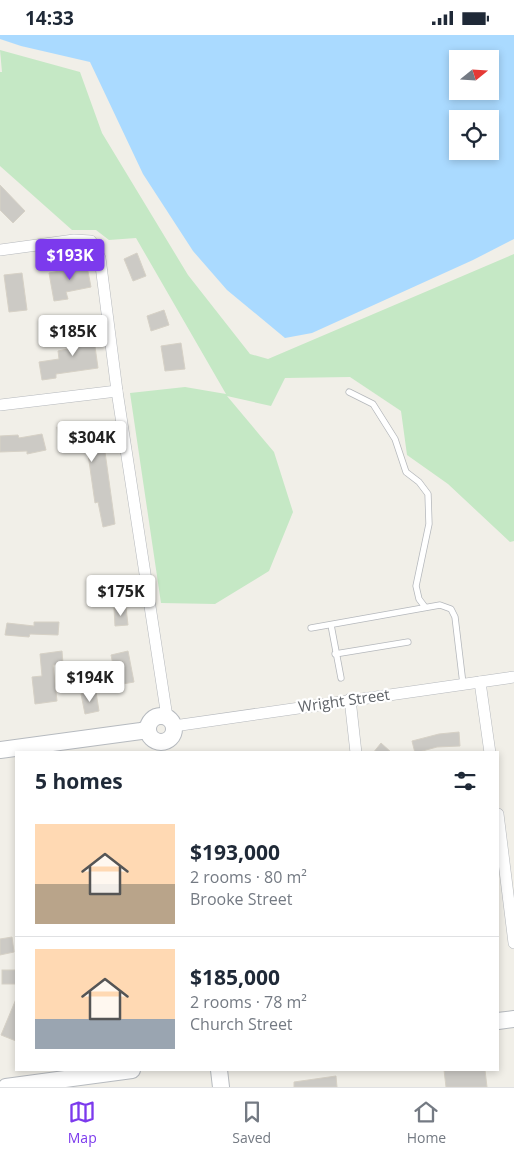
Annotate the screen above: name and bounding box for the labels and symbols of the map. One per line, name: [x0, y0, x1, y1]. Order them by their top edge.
north arrow: [449, 50, 499, 100]
pin: $193K: [35, 239, 105, 281]
pin: $185K: [38, 315, 108, 357]
pin: $304K: [57, 421, 127, 463]
pin: $175K: [86, 575, 156, 617]
pin: $194K: [55, 661, 125, 703]
street label: Wright Street: [297, 684, 391, 716]

